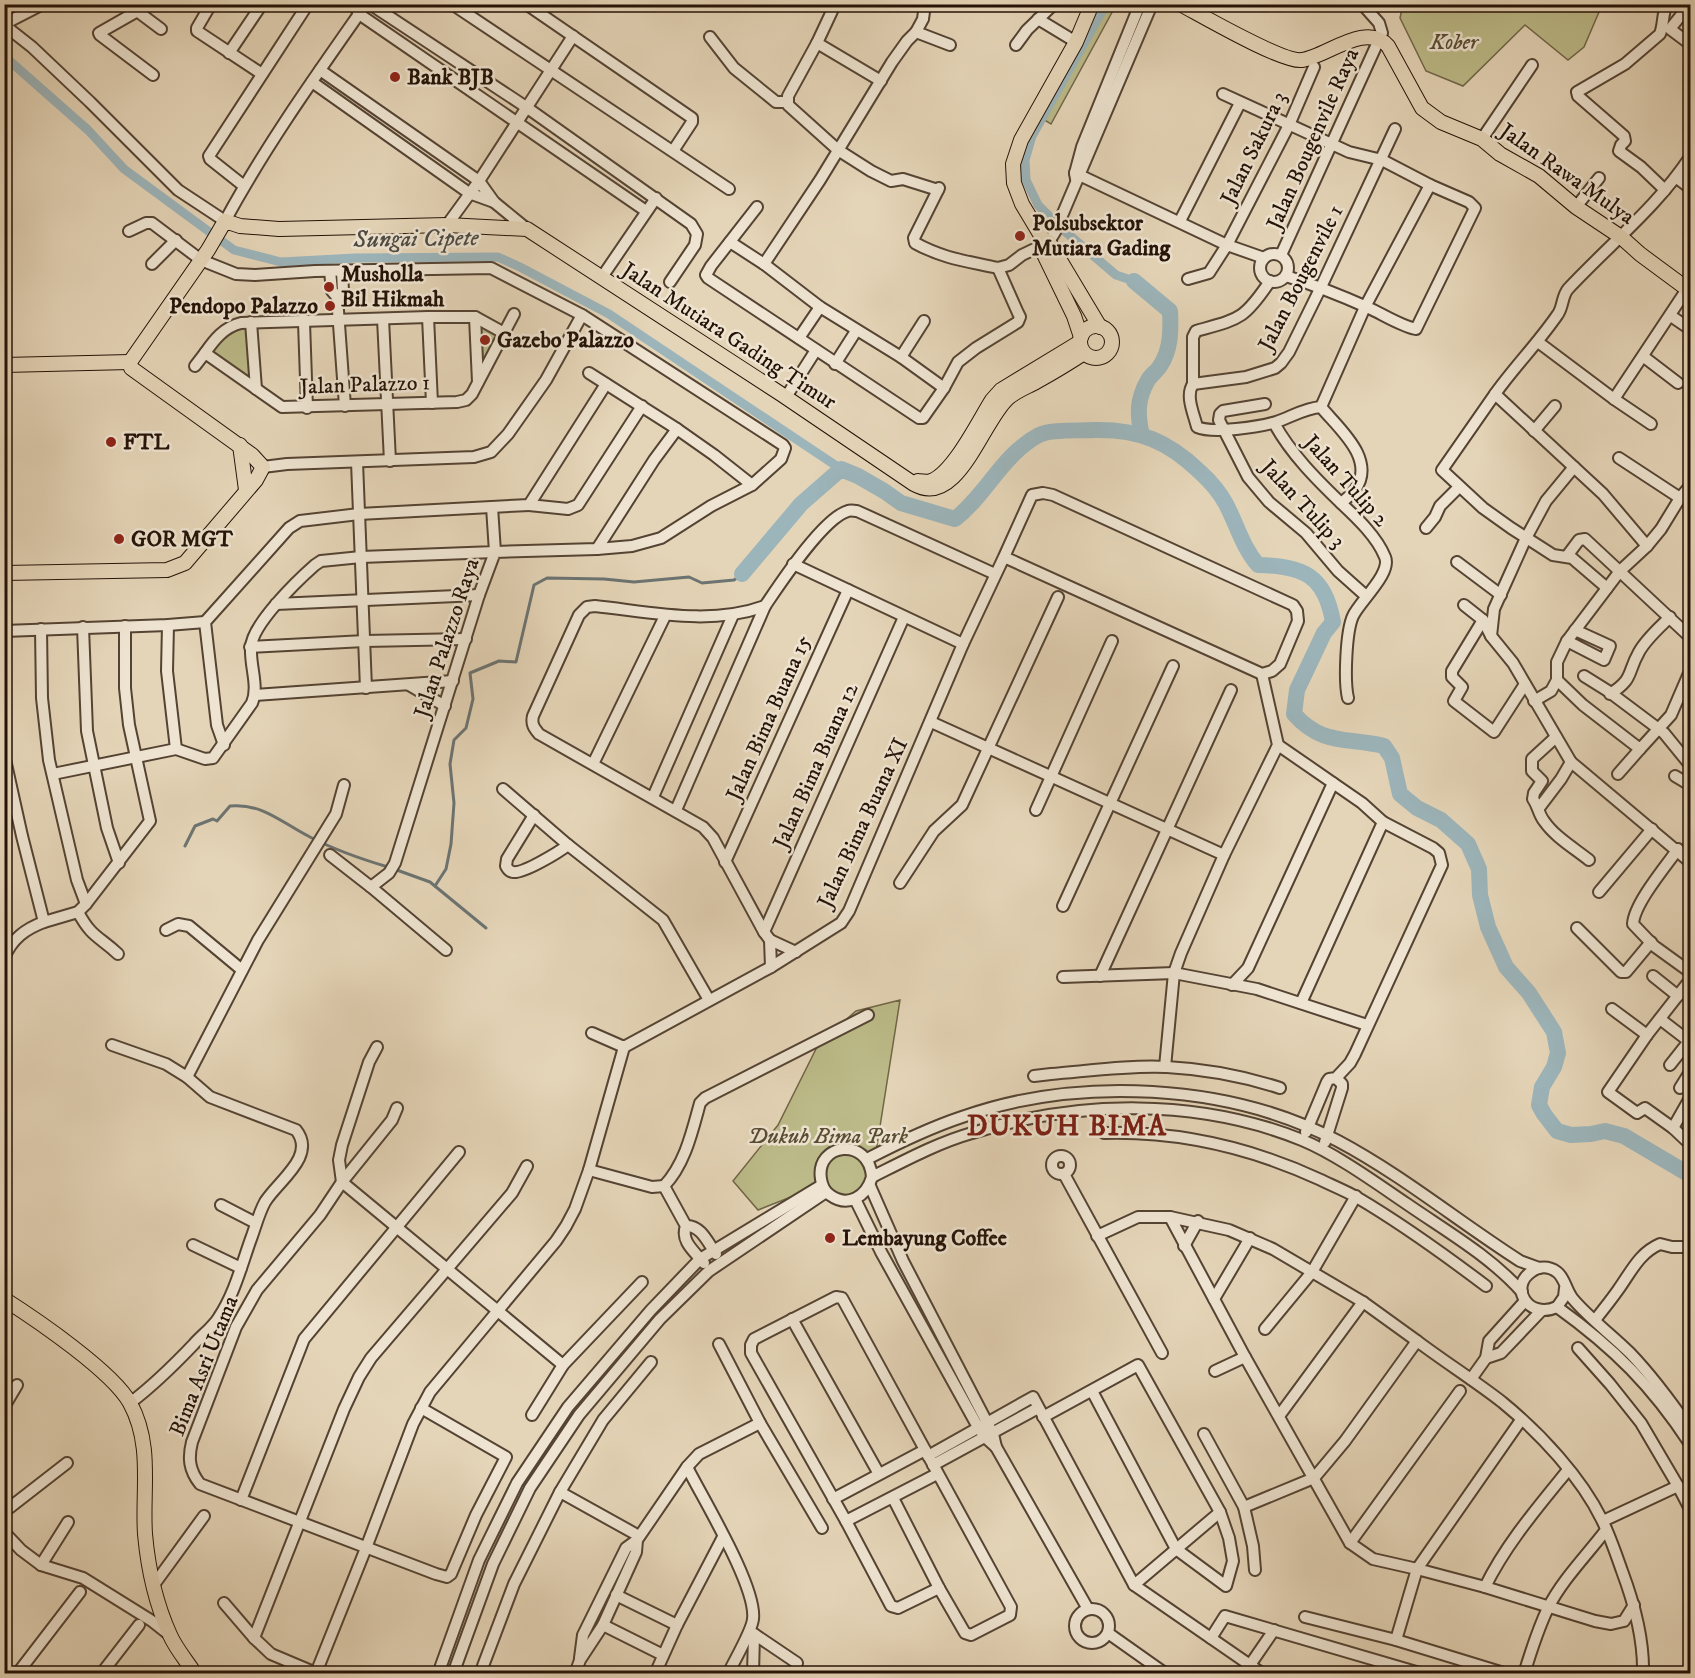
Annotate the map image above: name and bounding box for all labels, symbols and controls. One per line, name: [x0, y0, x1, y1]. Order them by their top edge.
park label: Kober: [1429, 29, 1480, 56]
street label: Jalan Bougenvile Raya: [1260, 44, 1365, 236]
place label: Bank BJB: [407, 64, 494, 91]
marker: Bank BJB: [388, 70, 402, 84]
street label: Jalan Sakura 3: [1214, 87, 1293, 211]
street label: Jalan Rawa Mulya: [1493, 116, 1640, 231]
street label: Jalan Bougenvile 1: [1252, 201, 1349, 357]
place label: Polsubsektor Mutiara Gading: [1032, 210, 1172, 262]
water label: Sungai Cipete: [352, 223, 480, 255]
marker: Polsubsektor Mutiara Gading: [1013, 229, 1027, 243]
street label: Jalan Mutiara Gading Timur: [615, 255, 842, 416]
place label: Musholla Bil Hikmah: [341, 261, 445, 313]
marker: Musholla Bil Hikmah: [322, 280, 336, 294]
place label: Pendopo Palazzo: [169, 293, 318, 320]
marker: Pendopo Palazzo: [323, 299, 337, 313]
place label: Gazebo Palazzo: [497, 327, 634, 354]
marker: Gazebo Palazzo: [478, 333, 492, 347]
street label: Jalan Palazzo 1: [297, 369, 431, 401]
street label: Jalan Tulip 2: [1296, 428, 1394, 533]
place label: FTL: [123, 429, 170, 456]
marker: FTL: [104, 435, 118, 449]
street label: Jalan Tulip 3: [1254, 452, 1351, 554]
place label: GOR MGT: [131, 526, 233, 553]
marker: GOR MGT: [112, 532, 126, 546]
street label: Jalan Palazzo Raya: [408, 554, 486, 723]
street label: Jalan Bima Buana 15: [720, 631, 818, 807]
street label: Jalan Bima Buana 12: [767, 679, 865, 855]
street label: Jalan Bima Buana XI: [811, 734, 914, 914]
district label: DUKUH BIMA: [967, 1109, 1167, 1144]
park label: Dukuh Bima Park: [748, 1123, 909, 1150]
place label: Lembayung Coffee: [842, 1225, 1007, 1252]
marker: Lembayung Coffee: [823, 1231, 837, 1245]
street label: Bima Asri Utama: [164, 1291, 245, 1440]

